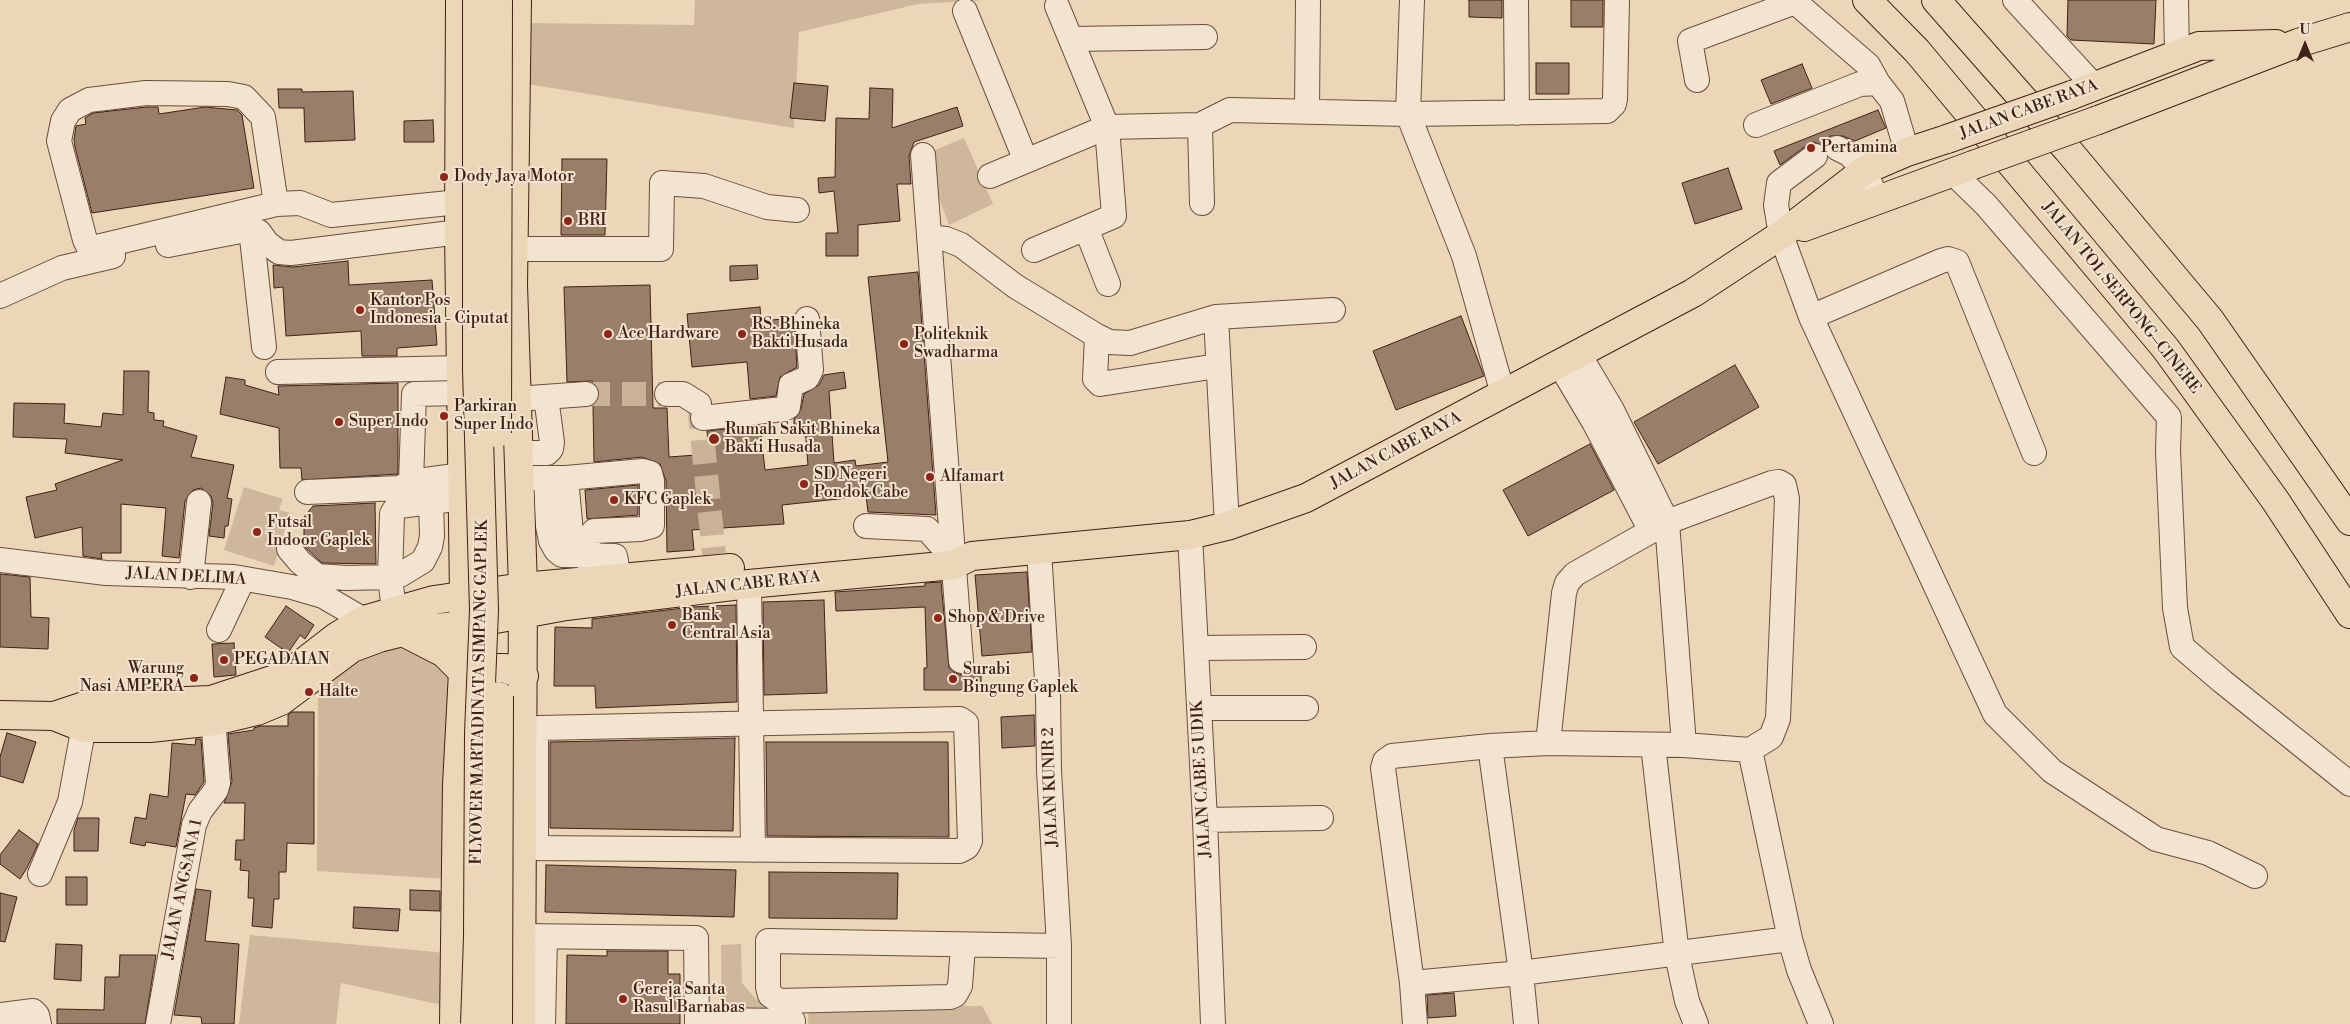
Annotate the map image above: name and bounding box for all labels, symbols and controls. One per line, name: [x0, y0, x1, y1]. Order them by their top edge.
north arrow: [2280, 20, 2330, 70]
text: U: [2300, 21, 2310, 39]
street label: JALAN CABE RAYA: [1957, 76, 2101, 144]
place label: Pertamina: [1821, 138, 1897, 158]
marker: Pertamina: [1805, 142, 1817, 154]
place label: Dody Jaya Motor: [454, 167, 574, 187]
marker: Dody Jaya Motor: [438, 171, 450, 183]
street label: JALAN TOL SERPONG–CINERE: [2038, 198, 2204, 398]
place label: BRI: [578, 211, 606, 231]
marker: BRI: [562, 215, 574, 227]
place label: Kantor Pos Indonesia - Ciputat: [370, 291, 509, 329]
marker: Kantor Pos Indonesia - Ciputat: [354, 304, 366, 316]
place label: RS. Bhineka Bakti Husada: [752, 315, 848, 353]
place label: Ace Hardware: [618, 324, 719, 344]
place label: Politeknik Swadharma: [914, 325, 998, 363]
marker: Ace Hardware: [602, 328, 614, 340]
marker: RS. Bhineka Bakti Husada: [736, 328, 748, 340]
marker: Politeknik Swadharma: [898, 338, 910, 350]
place label: Parkiran Super Indo: [454, 397, 534, 435]
street label: JALAN CABE RAYA: [1327, 408, 1465, 494]
marker: Parkiran Super Indo: [438, 410, 450, 422]
place label: Super Indo: [349, 412, 429, 432]
marker: Super Indo: [333, 416, 345, 428]
place label: Rumah Sakit Bhineka Bakti Husada: [725, 420, 880, 458]
marker: Rumah Sakit Bhineka Bakti Husada: [707, 432, 721, 446]
place label: SD Negeri Pondok Cabe: [814, 465, 908, 503]
place label: Alfamart: [940, 467, 1005, 487]
marker: Alfamart: [924, 471, 936, 483]
marker: SD Negeri Pondok Cabe: [798, 478, 810, 490]
place label: KFC Gaplek: [624, 490, 711, 510]
marker: KFC Gaplek: [608, 494, 620, 506]
place label: Futsal Indoor Gaplek: [267, 513, 370, 551]
street label: FLYOVER MARTADINATA SIMPANG GAPLEK: [467, 519, 493, 865]
marker: Futsal Indoor Gaplek: [251, 526, 263, 538]
street label: JALAN DELIMA: [125, 564, 247, 590]
street label: JALAN CABE RAYA: [674, 568, 822, 602]
place label: Bank Central Asia: [682, 606, 771, 644]
place label: Shop & Drive: [948, 608, 1045, 628]
marker: Shop & Drive: [932, 612, 944, 624]
marker: Bank Central Asia: [666, 619, 678, 631]
place label: PEGADAIAN: [234, 650, 330, 670]
marker: PEGADAIAN: [218, 654, 230, 666]
place label: Warung Nasi AMPERA: [80, 659, 184, 697]
place label: Surabi Bingung Gaplek: [963, 660, 1078, 698]
marker: Warung Nasi AMPERA: [188, 672, 200, 684]
marker: Surabi Bingung Gaplek: [947, 673, 959, 685]
place label: Halte: [319, 682, 358, 702]
marker: Halte: [303, 686, 315, 698]
street label: JALAN CABE 5 UDIK: [1188, 700, 1216, 858]
street label: JALAN KUNIR 2: [1039, 727, 1063, 847]
street label: JALAN ANGSANA 1: [159, 817, 207, 961]
place label: Gereja Santa Rasul Barnabas: [633, 980, 745, 1018]
marker: Gereja Santa Rasul Barnabas: [617, 993, 629, 1005]

